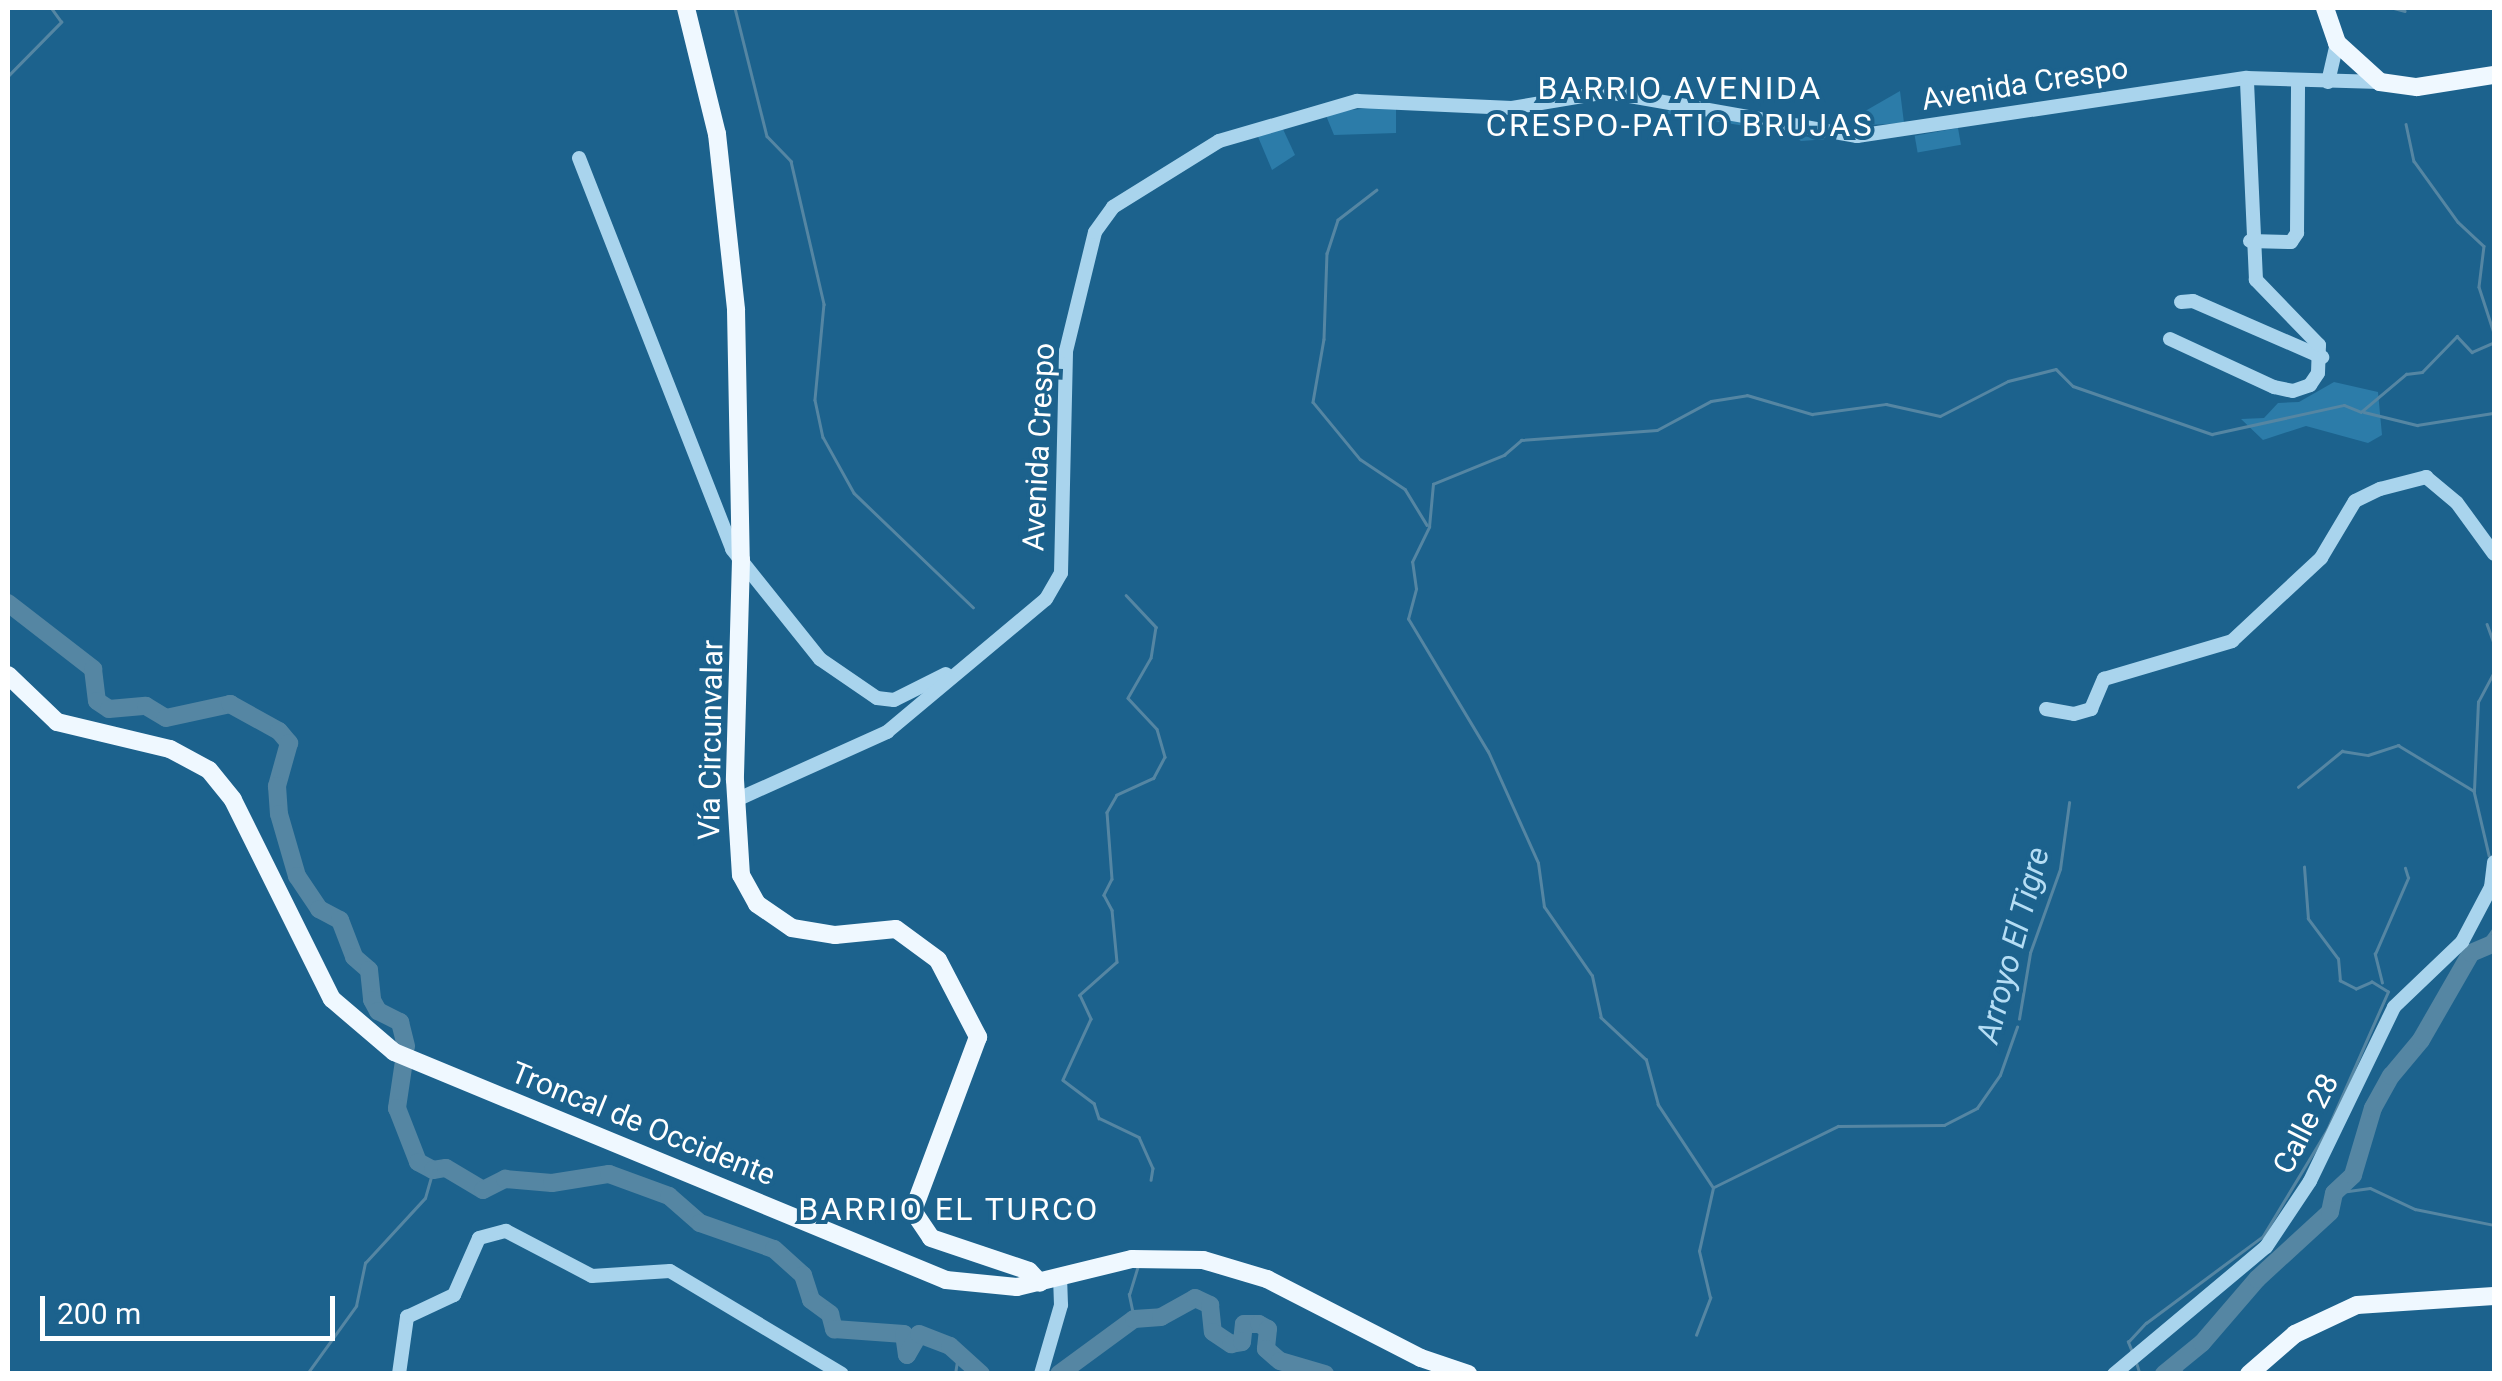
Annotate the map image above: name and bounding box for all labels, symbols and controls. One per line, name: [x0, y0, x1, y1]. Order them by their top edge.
street label: Avenida Crespo: [1919, 50, 2131, 118]
district label: BARRIO AVENIDA CRESPO-PATIO BRUJAS: [1486, 70, 1874, 145]
street label: Avenida Crespo: [1016, 342, 1062, 552]
street label: Vía Circunvalar: [691, 640, 731, 840]
water label: Arroyo El Tigre: [1968, 843, 2058, 1047]
street label: Troncal de Occidente: [506, 1055, 780, 1193]
street label: Calle 28: [2266, 1068, 2346, 1180]
district label: BARRIO EL TURCO: [798, 1190, 1100, 1228]
scale bar: [45, 1276, 340, 1338]
text: 200 m: [57, 1296, 141, 1331]

